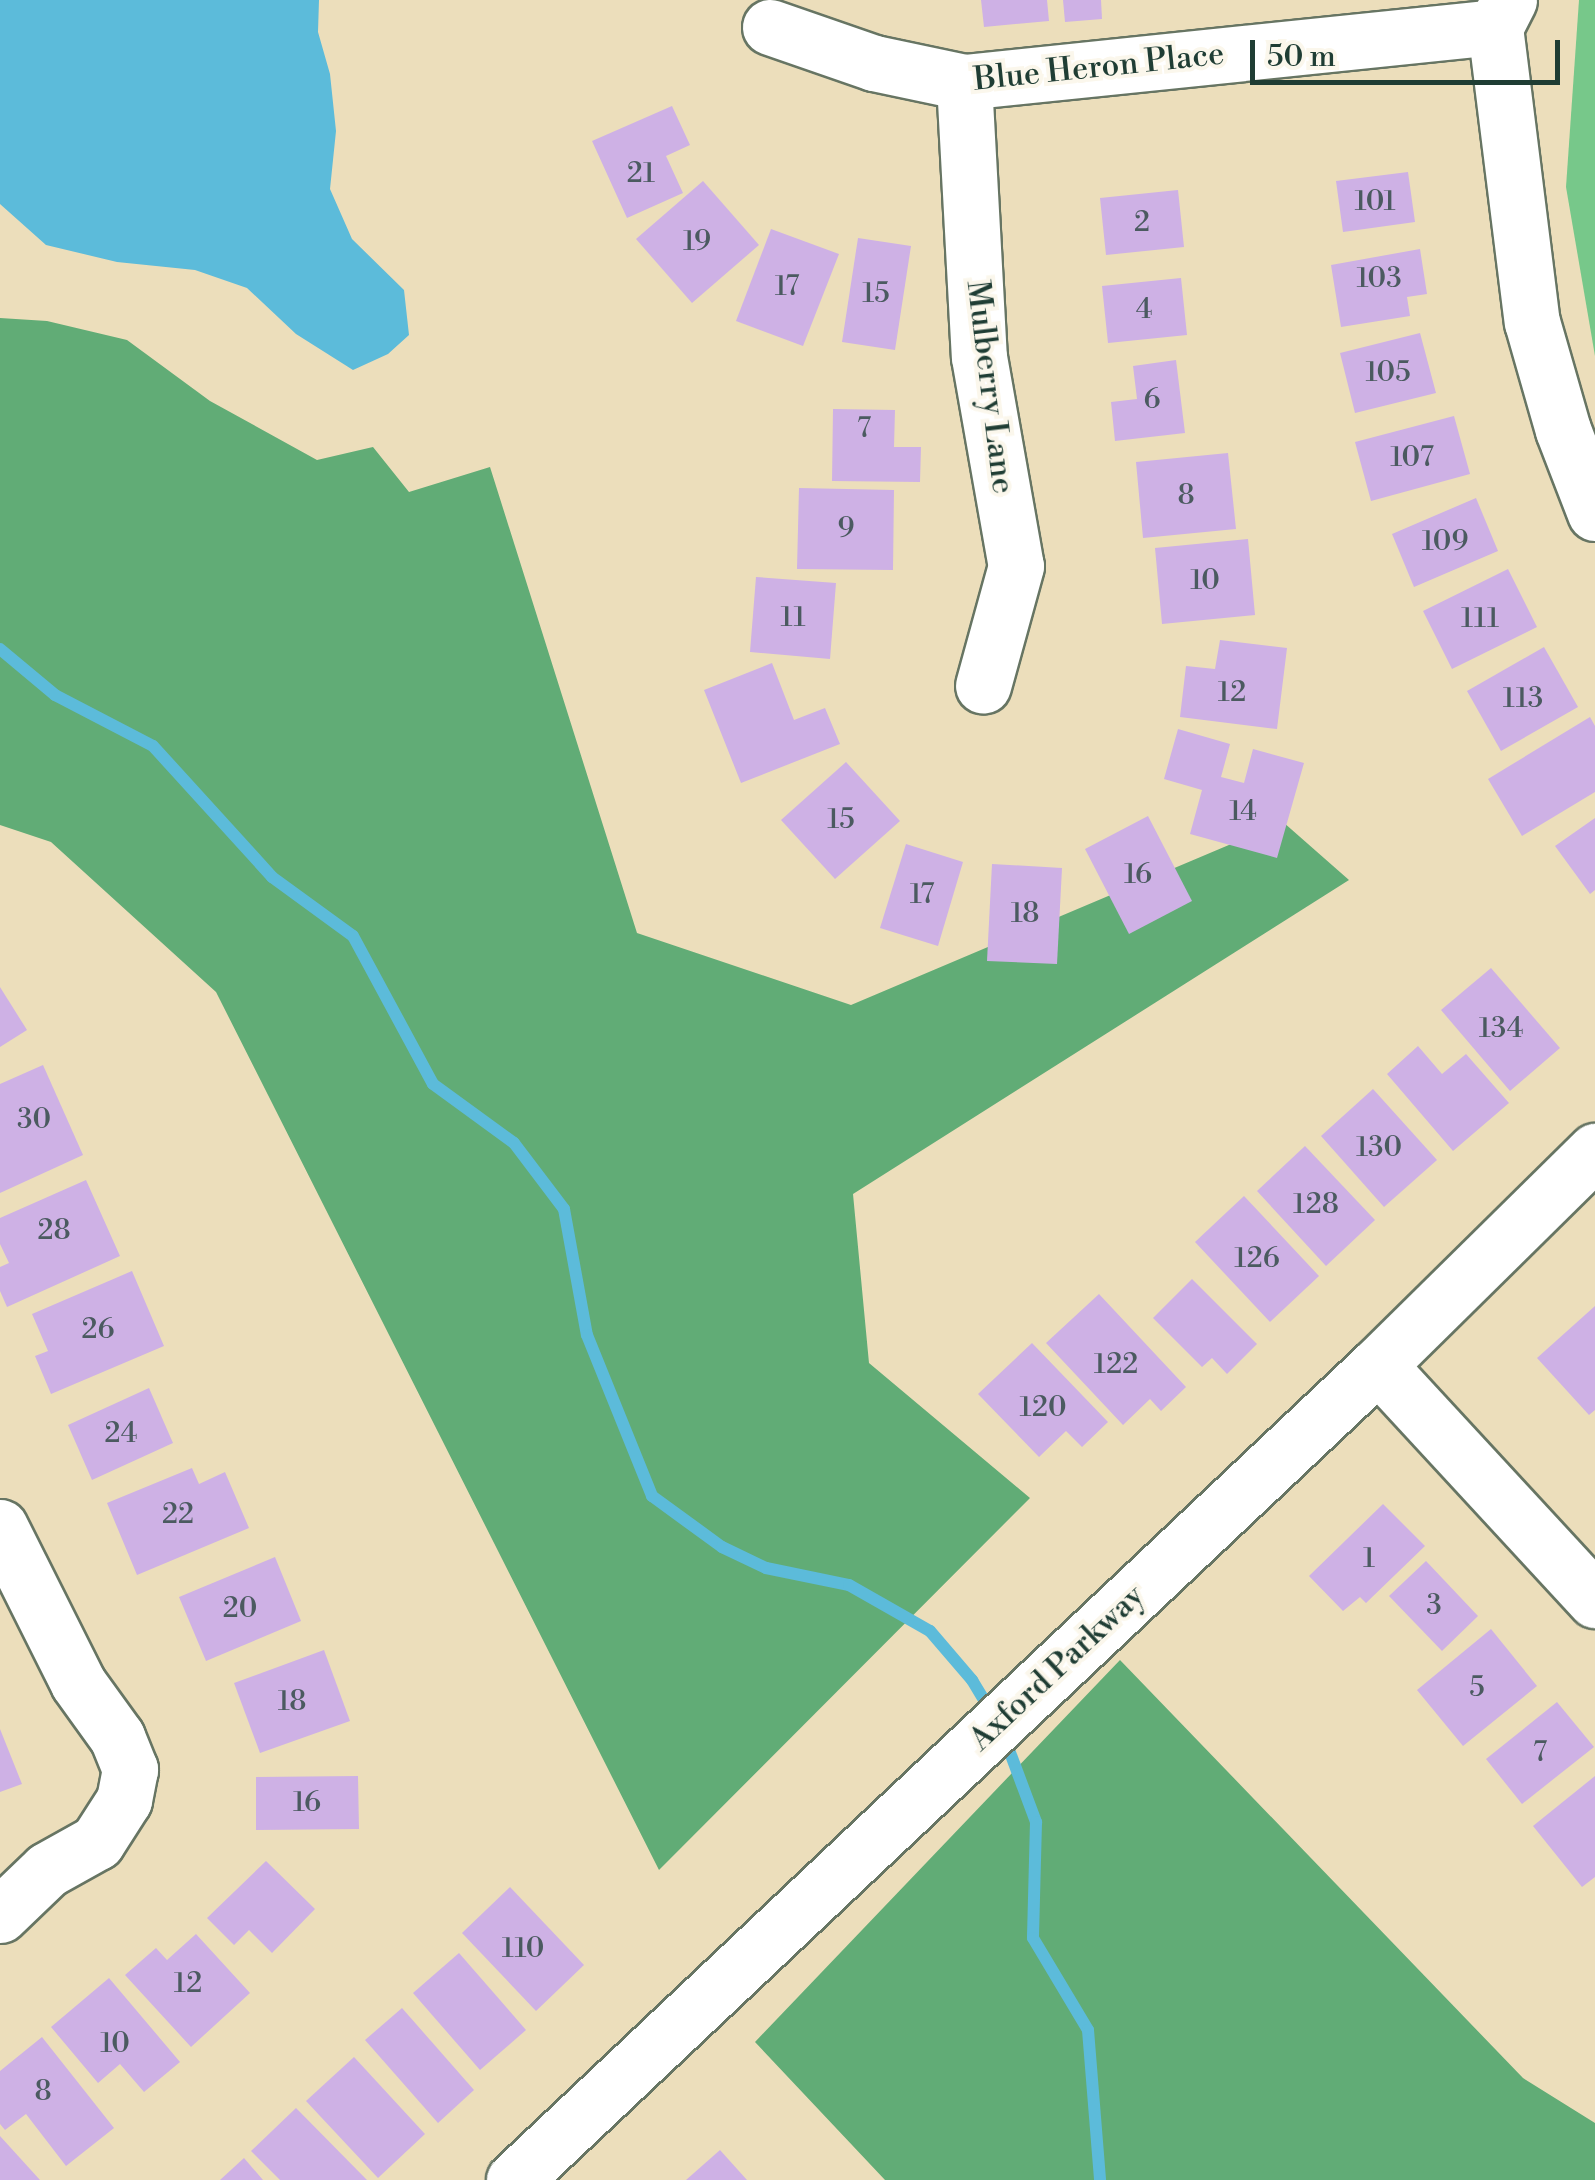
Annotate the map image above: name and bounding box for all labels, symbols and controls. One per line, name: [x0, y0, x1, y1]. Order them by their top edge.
scale bar: [1255, 20, 1565, 82]
street label: Blue Heron Place: [972, 35, 1226, 99]
text: 50 m: [1267, 38, 1336, 76]
house number: 21: [627, 157, 655, 191]
house number: 101: [1355, 185, 1395, 219]
house number: 2: [1134, 206, 1150, 240]
house number: 19: [683, 225, 711, 259]
house number: 103: [1356, 262, 1402, 296]
house number: 17: [775, 270, 799, 304]
house number: 15: [862, 277, 890, 311]
street label: Mulberry Lane: [958, 278, 1022, 496]
house number: 4: [1136, 293, 1152, 327]
house number: 105: [1365, 356, 1411, 390]
house number: 6: [1144, 383, 1160, 417]
house number: 7: [857, 412, 871, 446]
house number: 107: [1390, 441, 1434, 475]
house number: 8: [1177, 479, 1195, 513]
house number: 9: [838, 512, 854, 546]
house number: 109: [1422, 525, 1468, 559]
house number: 10: [1190, 564, 1220, 598]
house number: 11: [780, 601, 806, 635]
house number: 111: [1461, 602, 1499, 636]
house number: 12: [1218, 676, 1246, 710]
house number: 113: [1503, 682, 1543, 716]
house number: 14: [1229, 795, 1257, 829]
house number: 15: [827, 803, 855, 837]
house number: 16: [1124, 858, 1152, 892]
house number: 17: [910, 878, 934, 912]
house number: 18: [1011, 897, 1039, 931]
house number: 134: [1479, 1012, 1523, 1046]
house number: 30: [17, 1103, 51, 1137]
house number: 130: [1356, 1131, 1402, 1165]
house number: 128: [1293, 1188, 1339, 1222]
house number: 28: [37, 1214, 71, 1248]
house number: 126: [1234, 1242, 1280, 1276]
house number: 26: [82, 1313, 114, 1347]
house number: 122: [1094, 1348, 1138, 1382]
house number: 120: [1019, 1391, 1067, 1425]
house number: 24: [105, 1417, 137, 1451]
house number: 22: [162, 1498, 194, 1532]
house number: 1: [1363, 1542, 1375, 1576]
street label: Axford Parkway: [961, 1577, 1153, 1759]
house number: 3: [1426, 1589, 1442, 1623]
house number: 20: [223, 1592, 257, 1626]
house number: 5: [1469, 1671, 1485, 1705]
house number: 18: [278, 1685, 306, 1719]
house number: 7: [1533, 1736, 1547, 1770]
house number: 16: [293, 1786, 321, 1820]
house number: 110: [502, 1932, 544, 1966]
house number: 12: [174, 1967, 202, 2001]
house number: 10: [100, 2027, 130, 2061]
house number: 8: [34, 2075, 52, 2109]

